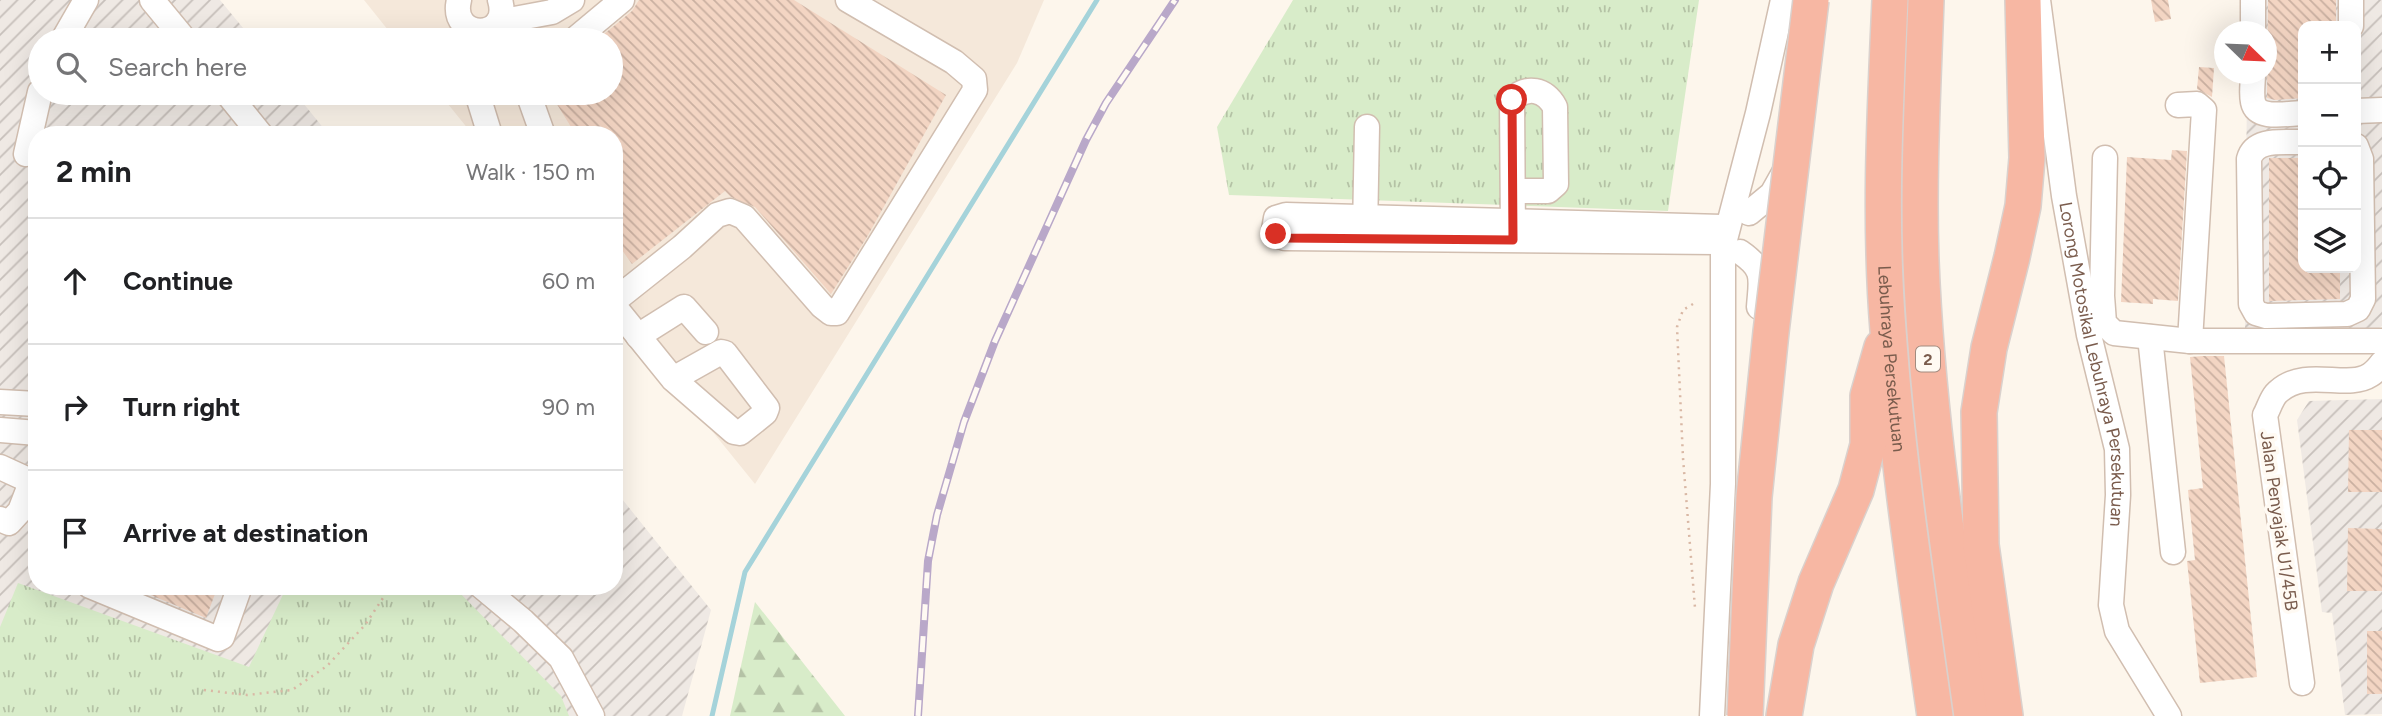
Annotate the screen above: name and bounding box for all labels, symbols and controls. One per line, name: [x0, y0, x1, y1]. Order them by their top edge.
north arrow: [2214, 21, 2277, 84]
map controls: [2298, 21, 2361, 273]
button: +: [2298, 21, 2361, 84]
search box: [28, 28, 623, 105]
icon: search: [52, 48, 90, 86]
text: Search here: [108, 51, 247, 83]
route start: [1496, 84, 1527, 115]
button: −: [2298, 84, 2361, 147]
button: locate: [2298, 147, 2361, 210]
text: 2 min: [56, 153, 132, 190]
text: Walk · 150 m: [466, 158, 595, 186]
street label: Lorong Motosikal Lebuhraya Persekutuan: [2054, 200, 2129, 527]
button: layers: [2298, 210, 2361, 273]
route end: [1260, 218, 1291, 249]
icon: ahead: [56, 262, 94, 300]
text: Continue: [123, 265, 233, 297]
street label: Lebuhraya Persekutuan: [1873, 265, 1910, 453]
text: 60 m: [542, 267, 595, 295]
road number: 2: [1916, 346, 1940, 372]
icon: right: [56, 388, 94, 426]
text: Turn right: [123, 391, 240, 423]
text: 90 m: [542, 393, 595, 421]
street label: Jalan Penyajak U1/45B: [2255, 430, 2303, 612]
icon: arrive: [56, 514, 94, 552]
text: Arrive at destination: [123, 517, 368, 549]

